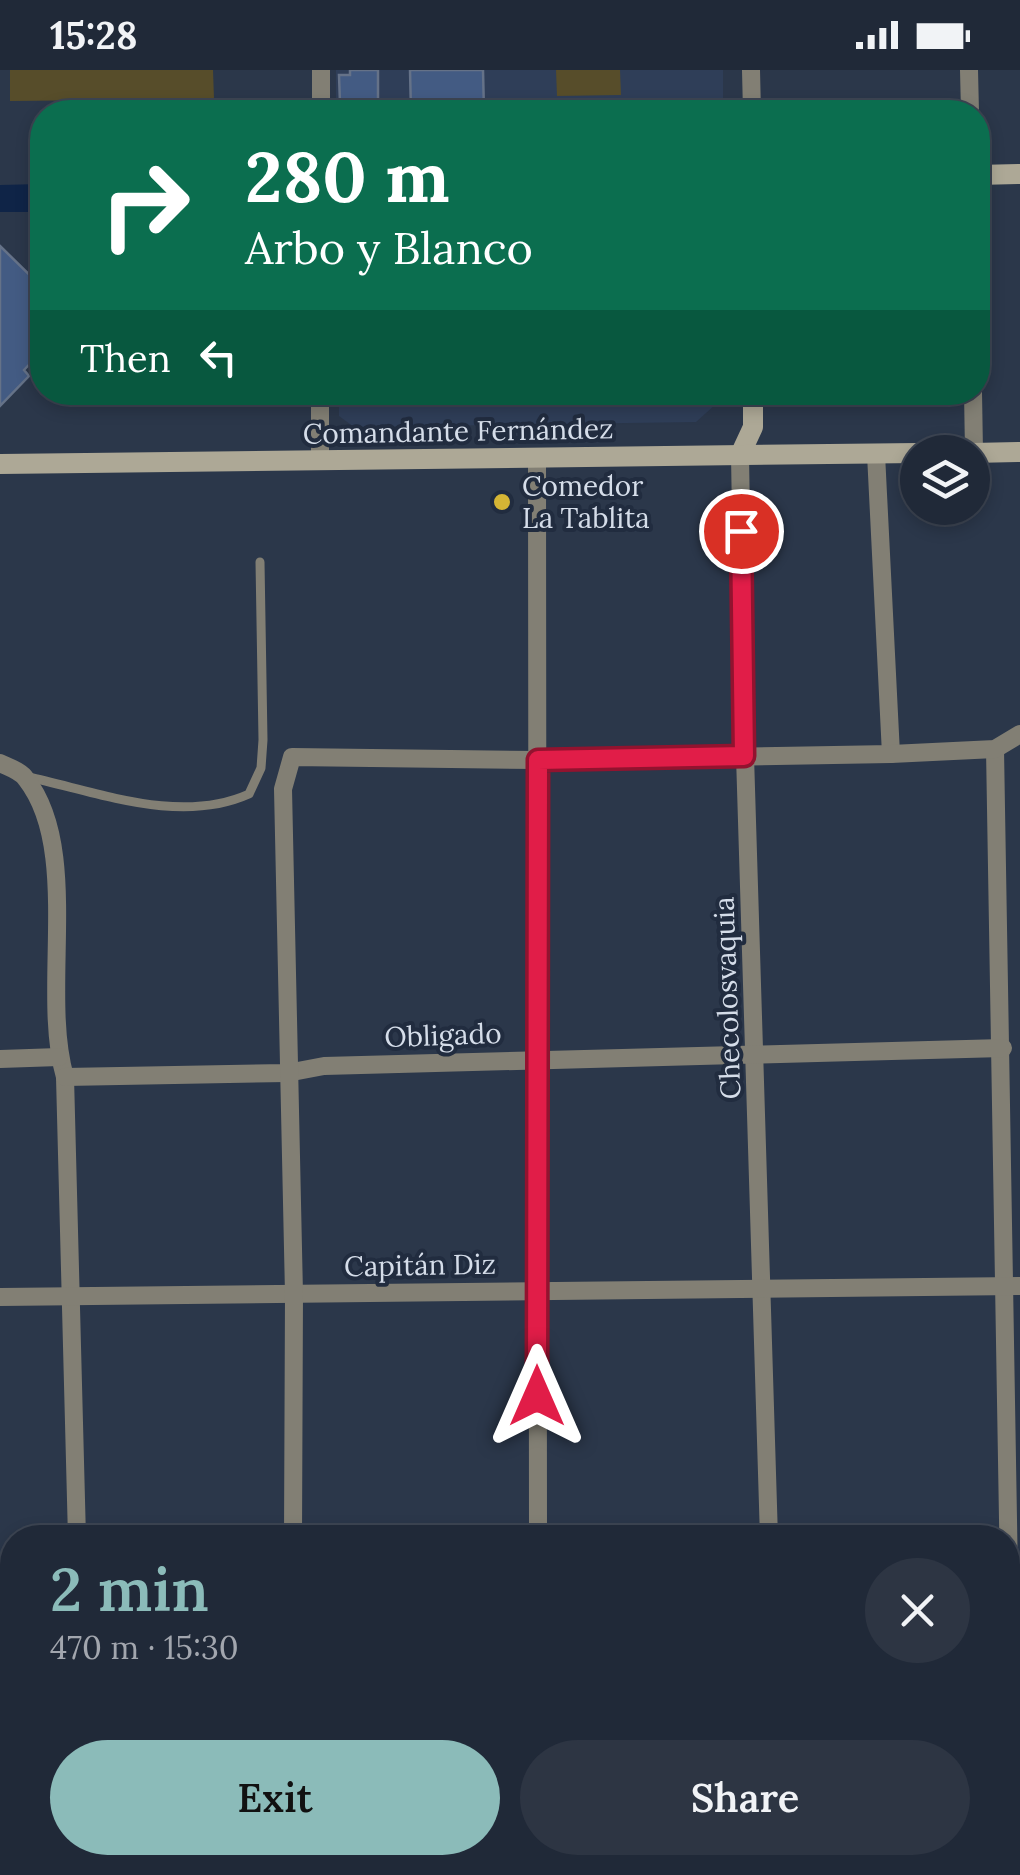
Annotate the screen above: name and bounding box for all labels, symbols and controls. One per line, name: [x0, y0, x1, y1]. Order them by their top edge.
text: 15:28: [50, 11, 137, 59]
text: 280 m: [245, 132, 450, 221]
icon: right: [80, 140, 210, 270]
text: Arbo y Blanco: [245, 219, 533, 276]
icon: left: [191, 330, 246, 385]
text: Then: [80, 334, 171, 382]
street label: Comandante Fernández: [302, 410, 614, 452]
map controls: [900, 435, 990, 525]
button: layers: [900, 435, 990, 525]
place label: Comedor La Tablita: [522, 468, 650, 536]
pin: [699, 489, 784, 574]
marker: Comedor La Tablita: [491, 491, 513, 513]
icon: arrive: [714, 504, 769, 559]
street label: Checolosvaquia: [705, 896, 749, 1100]
street label: Obligado: [384, 1015, 502, 1055]
street label: Capitán Diz: [344, 1246, 496, 1284]
position arrow: [485, 1344, 589, 1448]
text: 2 min: [50, 1551, 209, 1627]
button: close: [865, 1558, 970, 1663]
text: 470 m · 15:30: [50, 1627, 239, 1668]
button: Exit: [50, 1740, 500, 1855]
button: Share: [520, 1740, 970, 1855]

